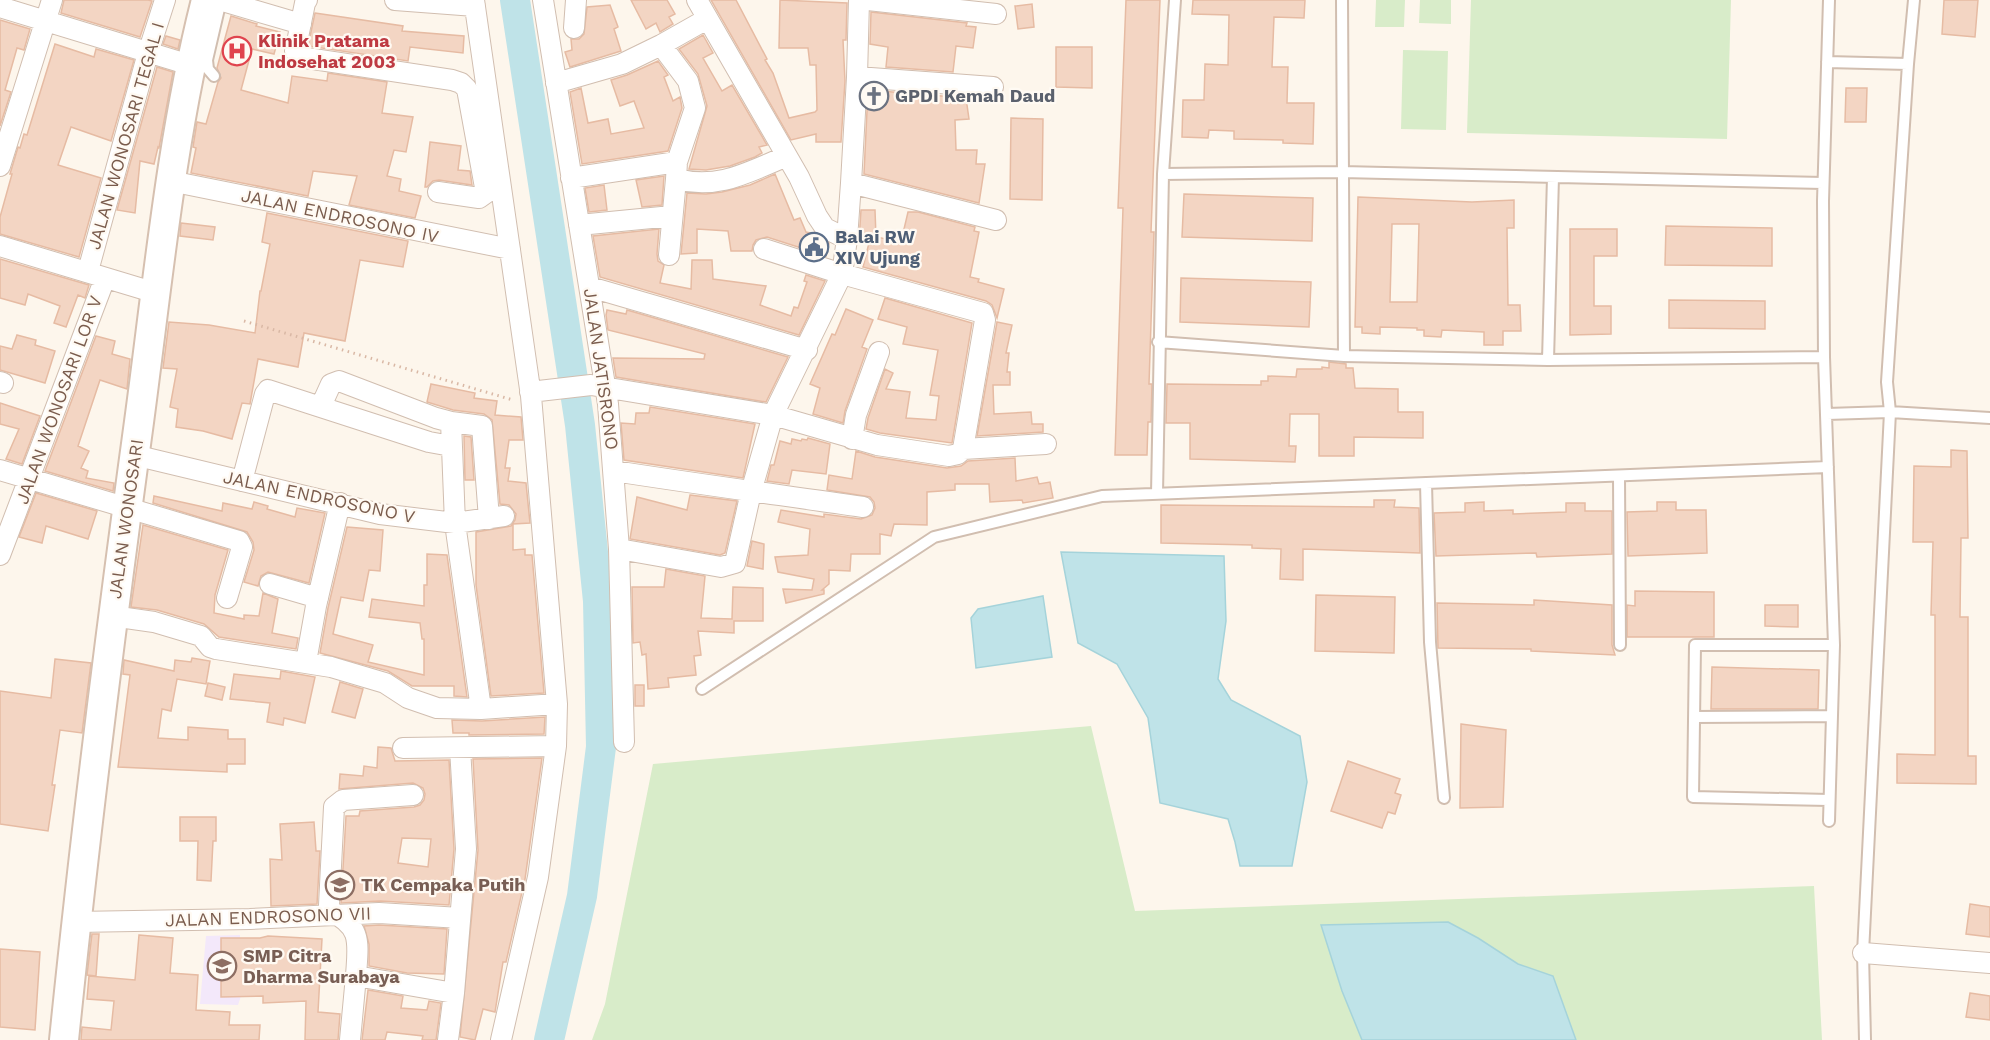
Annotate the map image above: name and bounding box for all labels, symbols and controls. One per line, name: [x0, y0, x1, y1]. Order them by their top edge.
street label: JALAN WONOSARI TEGAL I: [83, 20, 168, 252]
place label: Klinik Pratama Indosehat 2003: [258, 30, 396, 72]
hospital icon: Klinik Pratama Indosehat 2003: [221, 35, 253, 67]
church icon: GPDI Kemah Daud: [858, 80, 890, 112]
place label: GPDI Kemah Daud: [895, 85, 1055, 106]
street label: JALAN ENDROSONO IV: [239, 184, 441, 247]
place label: Balai RW XIV Ujung: [835, 226, 921, 268]
public building icon: Balai RW XIV Ujung: [798, 231, 830, 263]
street label: JALAN JATISRONO: [580, 287, 623, 451]
street label: JALAN WONOSARI LOR V: [11, 292, 106, 507]
street label: JALAN WONOSARI: [104, 438, 147, 600]
street label: JALAN ENDROSONO V: [221, 466, 417, 527]
school or university icon: TK Cempaka Putih: [324, 869, 356, 901]
place label: TK Cempaka Putih: [361, 874, 525, 895]
street label: JALAN ENDROSONO VII: [165, 902, 371, 931]
place label: SMP Citra Dharma Surabaya: [243, 945, 400, 987]
school or university icon: SMP Citra Dharma Surabaya: [206, 950, 238, 982]

